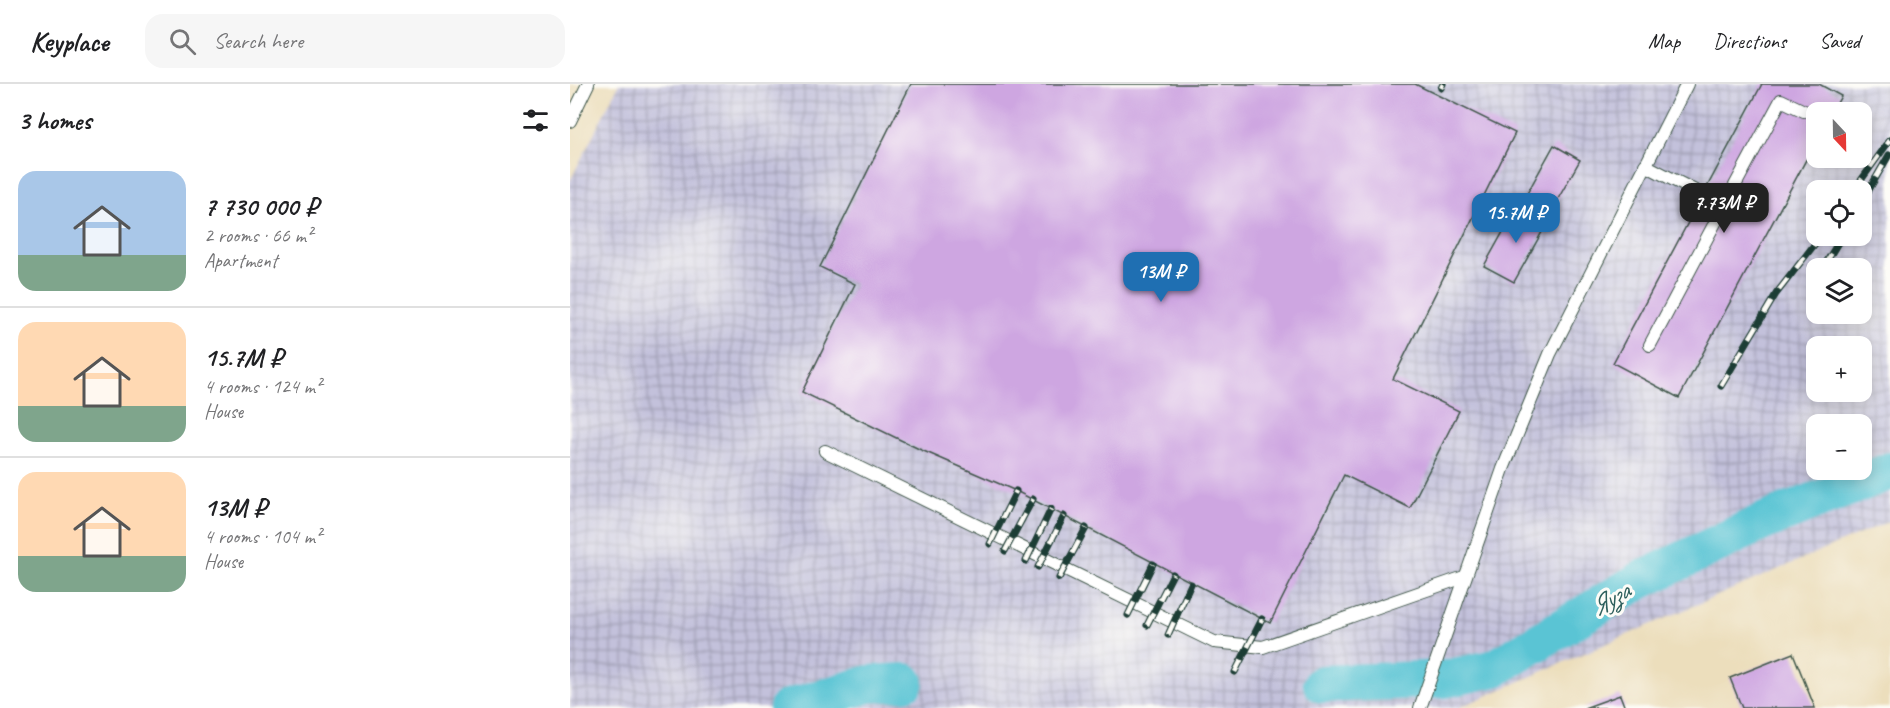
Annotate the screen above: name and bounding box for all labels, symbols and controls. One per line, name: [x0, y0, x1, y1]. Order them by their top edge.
search box: [145, 14, 565, 68]
text: Keyplace: [30, 24, 109, 59]
icon: search: [166, 25, 199, 58]
text: Search here: [214, 27, 303, 55]
text: Map: [1648, 28, 1680, 54]
text: Directions: [1713, 28, 1786, 54]
text: Saved: [1819, 28, 1860, 54]
north arrow: [1806, 102, 1872, 168]
map controls: [1806, 102, 1872, 480]
text: 3 homes: [18, 104, 91, 137]
icon: filters: [519, 104, 552, 137]
button: locate: [1806, 180, 1872, 246]
pin: 7.73M ₽: [1669, 183, 1779, 234]
text: 7 730 000 ₽: [204, 190, 318, 223]
text: 7.73M ₽: [1694, 190, 1754, 215]
pin: 15.7M ₽: [1461, 193, 1571, 244]
icon: home: [66, 195, 138, 267]
text: 15.7M ₽: [1486, 200, 1546, 225]
text: 2 rooms · 66 m²: [204, 223, 312, 248]
text: Apartment: [204, 248, 277, 273]
pin: 13M ₽: [1119, 252, 1203, 303]
button: layers: [1806, 258, 1872, 324]
text: 13M ₽: [1137, 259, 1185, 284]
button: +: [1806, 336, 1872, 402]
text: 15.7M ₽: [204, 341, 282, 374]
icon: home: [66, 346, 138, 418]
text: 4 rooms · 124 m²: [204, 374, 321, 399]
text: House: [204, 399, 243, 424]
button: −: [1806, 414, 1872, 480]
text: 13M ₽: [204, 491, 266, 524]
icon: home: [66, 496, 138, 568]
text: 4 rooms · 104 m²: [204, 524, 321, 549]
text: House: [204, 549, 243, 574]
water label: Яуза: [1584, 573, 1638, 624]

